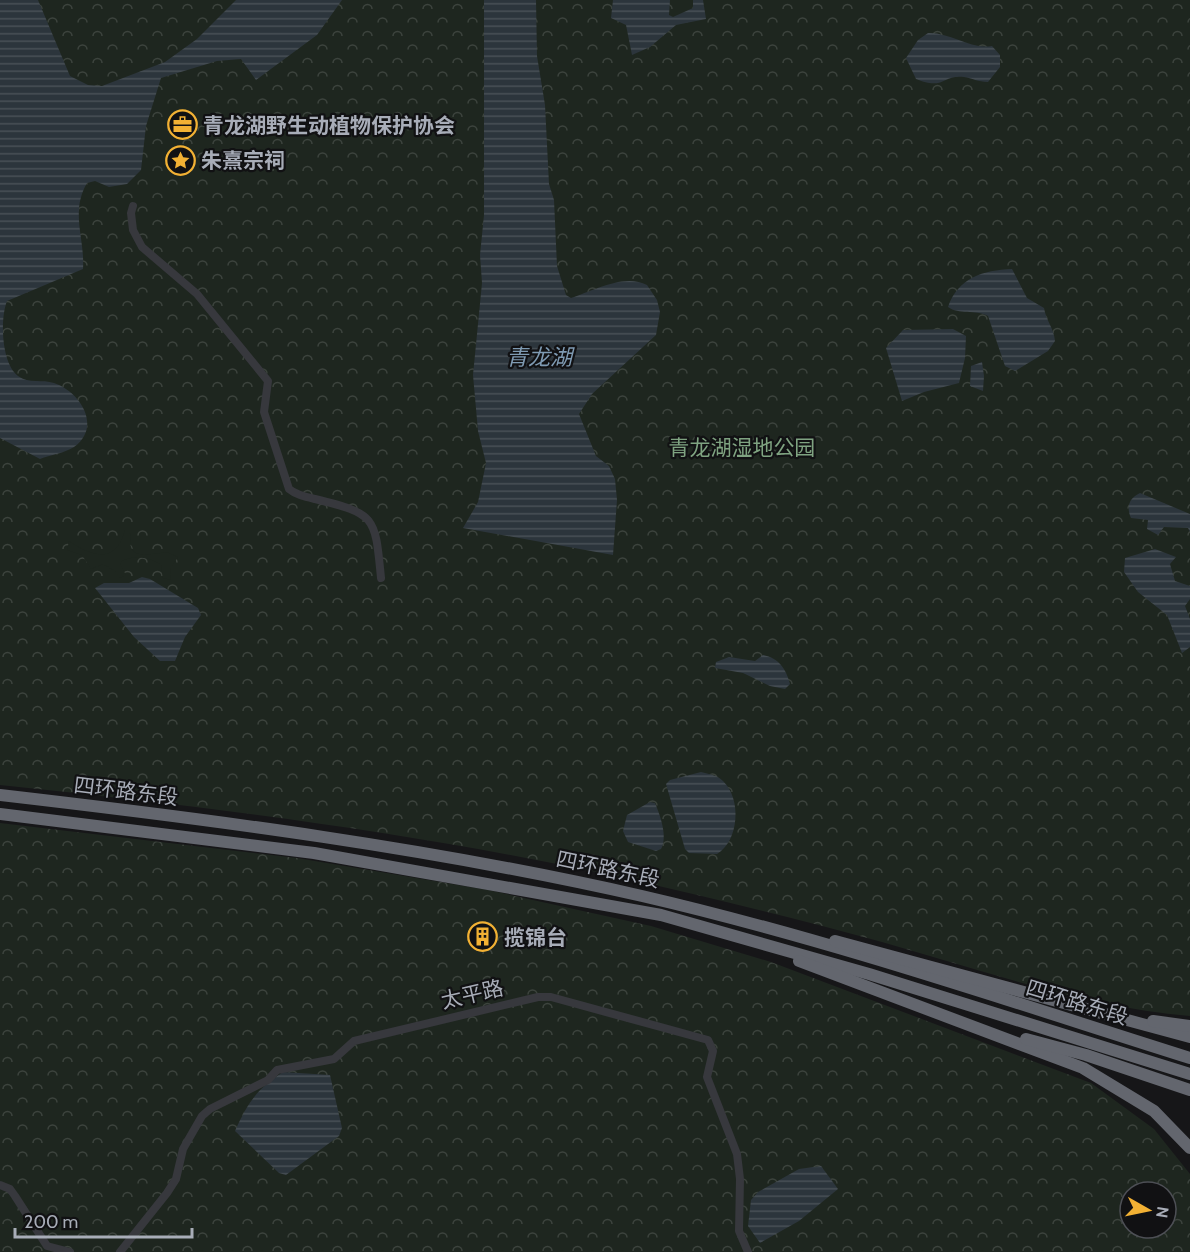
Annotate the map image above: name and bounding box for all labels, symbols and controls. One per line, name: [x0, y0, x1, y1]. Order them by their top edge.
office icon: 青龙湖野生动植物保护协会: [166, 109, 198, 141]
place label: 青龙湖野生动植物保护协会: [203, 113, 455, 138]
place icon: 朱熹宗祠: [164, 144, 196, 176]
place label: 朱熹宗祠: [201, 148, 285, 173]
water label: 青龙湖: [506, 344, 575, 371]
park label: 青龙湖湿地公园: [669, 435, 816, 460]
street label: 四环路东段: [72, 772, 180, 810]
street label: 四环路东段: [554, 846, 662, 892]
building icon: 揽锦台: [467, 921, 499, 953]
place label: 揽锦台: [504, 925, 567, 950]
street label: 太平路: [438, 975, 506, 1013]
street label: 四环路东段: [1023, 975, 1131, 1029]
north arrow: [1118, 1180, 1178, 1240]
scale bar: [15, 1201, 192, 1239]
text: N: [1152, 1205, 1173, 1219]
text: 200 m: [24, 1211, 78, 1233]

